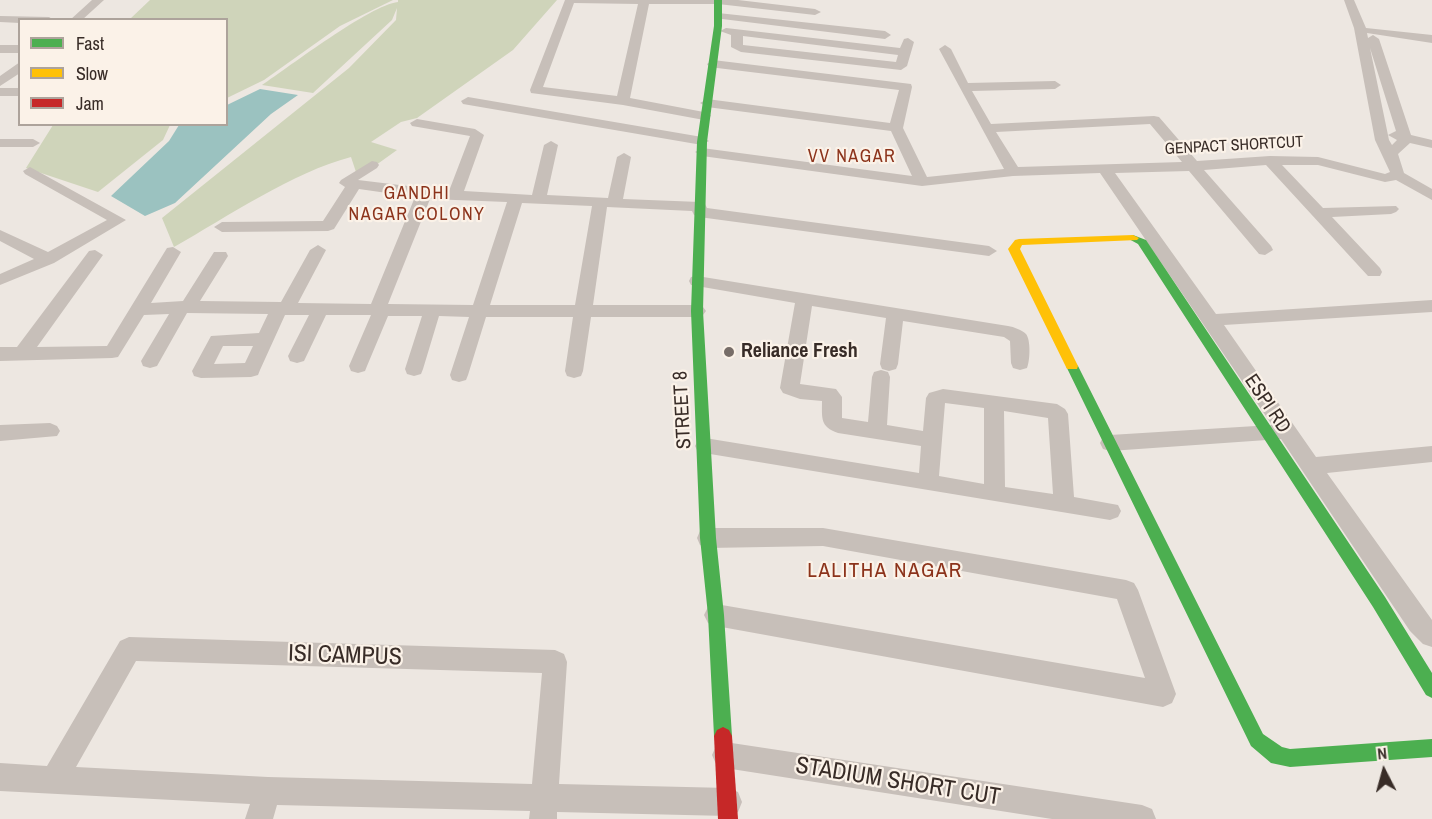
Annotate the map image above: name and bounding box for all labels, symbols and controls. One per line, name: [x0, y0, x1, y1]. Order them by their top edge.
legend: [18, 18, 228, 126]
text: Fast: [76, 31, 104, 56]
text: Slow: [76, 61, 108, 86]
text: Jam: [76, 91, 104, 116]
street label: GENPACT SHORTCUT: [1164, 133, 1304, 159]
district label: VV NAGAR: [808, 146, 896, 168]
district label: GANDHI NAGAR COLONY: [349, 183, 485, 226]
place label: Reliance Fresh: [741, 340, 858, 364]
marker: Reliance Fresh: [722, 345, 736, 359]
street label: STREET 8: [669, 370, 697, 450]
street label: ESPI RD: [1239, 370, 1295, 438]
district label: LALITHA NAGAR: [807, 558, 963, 584]
street label: ISI CAMPUS: [288, 640, 402, 672]
north arrow: [1354, 741, 1414, 801]
text: N: [1376, 742, 1388, 765]
street label: STADIUM SHORT CUT: [793, 752, 1003, 812]

